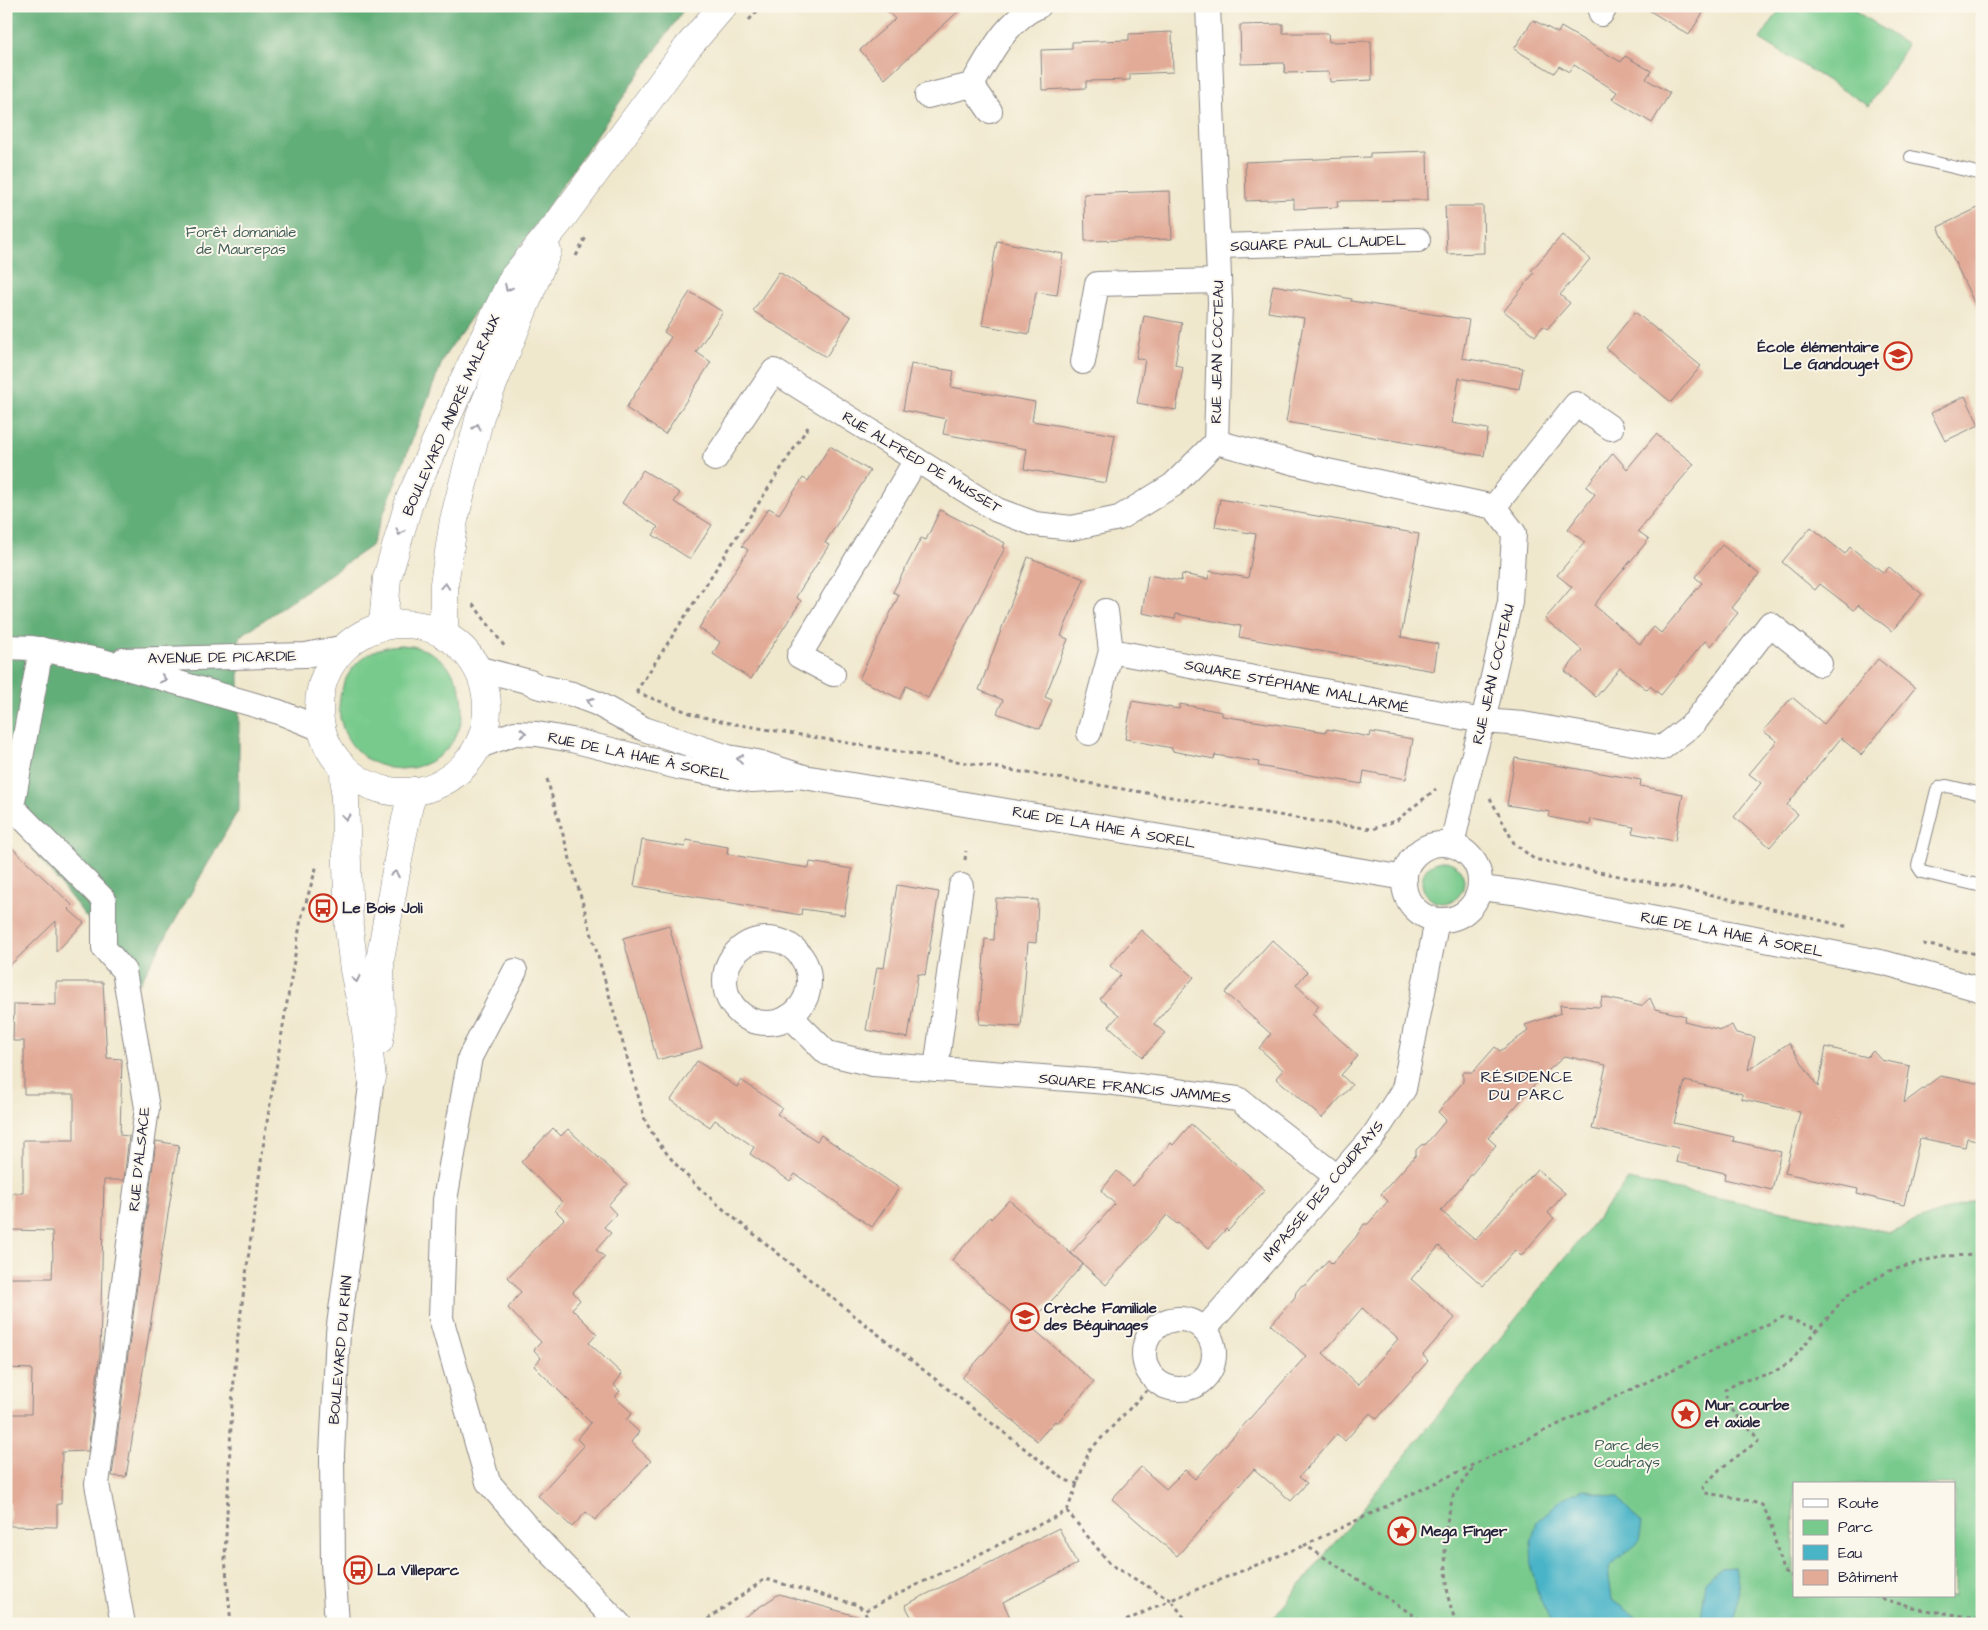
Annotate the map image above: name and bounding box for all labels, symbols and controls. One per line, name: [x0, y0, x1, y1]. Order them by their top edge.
park label: Forêt domaniale de Maurepas: [186, 222, 296, 260]
street label: SQUARE PAUL CLAUDEL: [1230, 230, 1407, 257]
street label: RUE JEAN COCTEAU: [1206, 280, 1229, 424]
one-way arrow: [504, 283, 514, 292]
street label: BOULEVARD ANDRÉ MALRAUX: [397, 311, 505, 519]
place label: École élémentaire Le Gandouget: [1757, 337, 1880, 377]
school or university icon: École élémentaire Le Gandouget: [1883, 341, 1913, 371]
street label: RUE ALFRED DE MUSSET: [838, 406, 1006, 519]
one-way arrow: [471, 422, 482, 431]
one-way arrow: [396, 528, 406, 536]
one-way arrow: [439, 581, 450, 589]
street label: RUE JEAN COCTEAU: [1467, 602, 1520, 746]
street label: AVENUE DE PICARDIE: [147, 646, 297, 669]
street label: SQUARE STÉPHANE MALLARMÉ: [1183, 654, 1411, 719]
one-way arrow: [158, 673, 166, 683]
one-way arrow: [586, 696, 595, 707]
street label: RUE DE LA HAIE À SOREL: [546, 727, 733, 786]
one-way arrow: [519, 728, 527, 739]
one-way arrow: [736, 754, 744, 765]
street label: RUE DE LA HAIE À SOREL: [1011, 801, 1198, 854]
one-way arrow: [340, 813, 351, 821]
one-way arrow: [390, 870, 400, 879]
bus stop icon: Le Bois Joli: [308, 893, 338, 923]
place label: Le Bois Joli: [342, 898, 423, 919]
street label: RUE DE LA HAIE À SOREL: [1639, 906, 1826, 963]
one-way arrow: [350, 974, 361, 983]
district label: RÉSIDENCE DU PARC: [1480, 1066, 1574, 1106]
street label: SQUARE FRANCIS JAMMES: [1038, 1068, 1233, 1109]
street label: RUE D'ALSACE: [124, 1106, 155, 1212]
street label: IMPASSE DES COUDRAYS: [1258, 1116, 1389, 1267]
street label: BOULEVARD DU RHIN: [324, 1275, 357, 1425]
place label: Crèche Familiale des Béguinages: [1043, 1298, 1157, 1338]
school or university icon: Crèche Familiale des Béguinages: [1010, 1302, 1040, 1332]
place label: Mur courbe et axiale: [1705, 1395, 1790, 1433]
place icon: Mur courbe et axiale: [1671, 1399, 1701, 1429]
park label: Parc des Coudrays: [1594, 1435, 1660, 1474]
legend: [1793, 1482, 1956, 1598]
text: Route: [1838, 1493, 1879, 1514]
place icon: Mega Finger: [1387, 1516, 1417, 1546]
text: Parc: [1838, 1517, 1873, 1538]
place label: Mega Finger: [1421, 1521, 1508, 1544]
text: Eau: [1838, 1543, 1863, 1564]
bus stop icon: La Villeparc: [343, 1555, 373, 1585]
place label: La Villeparc: [377, 1560, 460, 1581]
text: Bâtiment: [1838, 1567, 1898, 1588]

